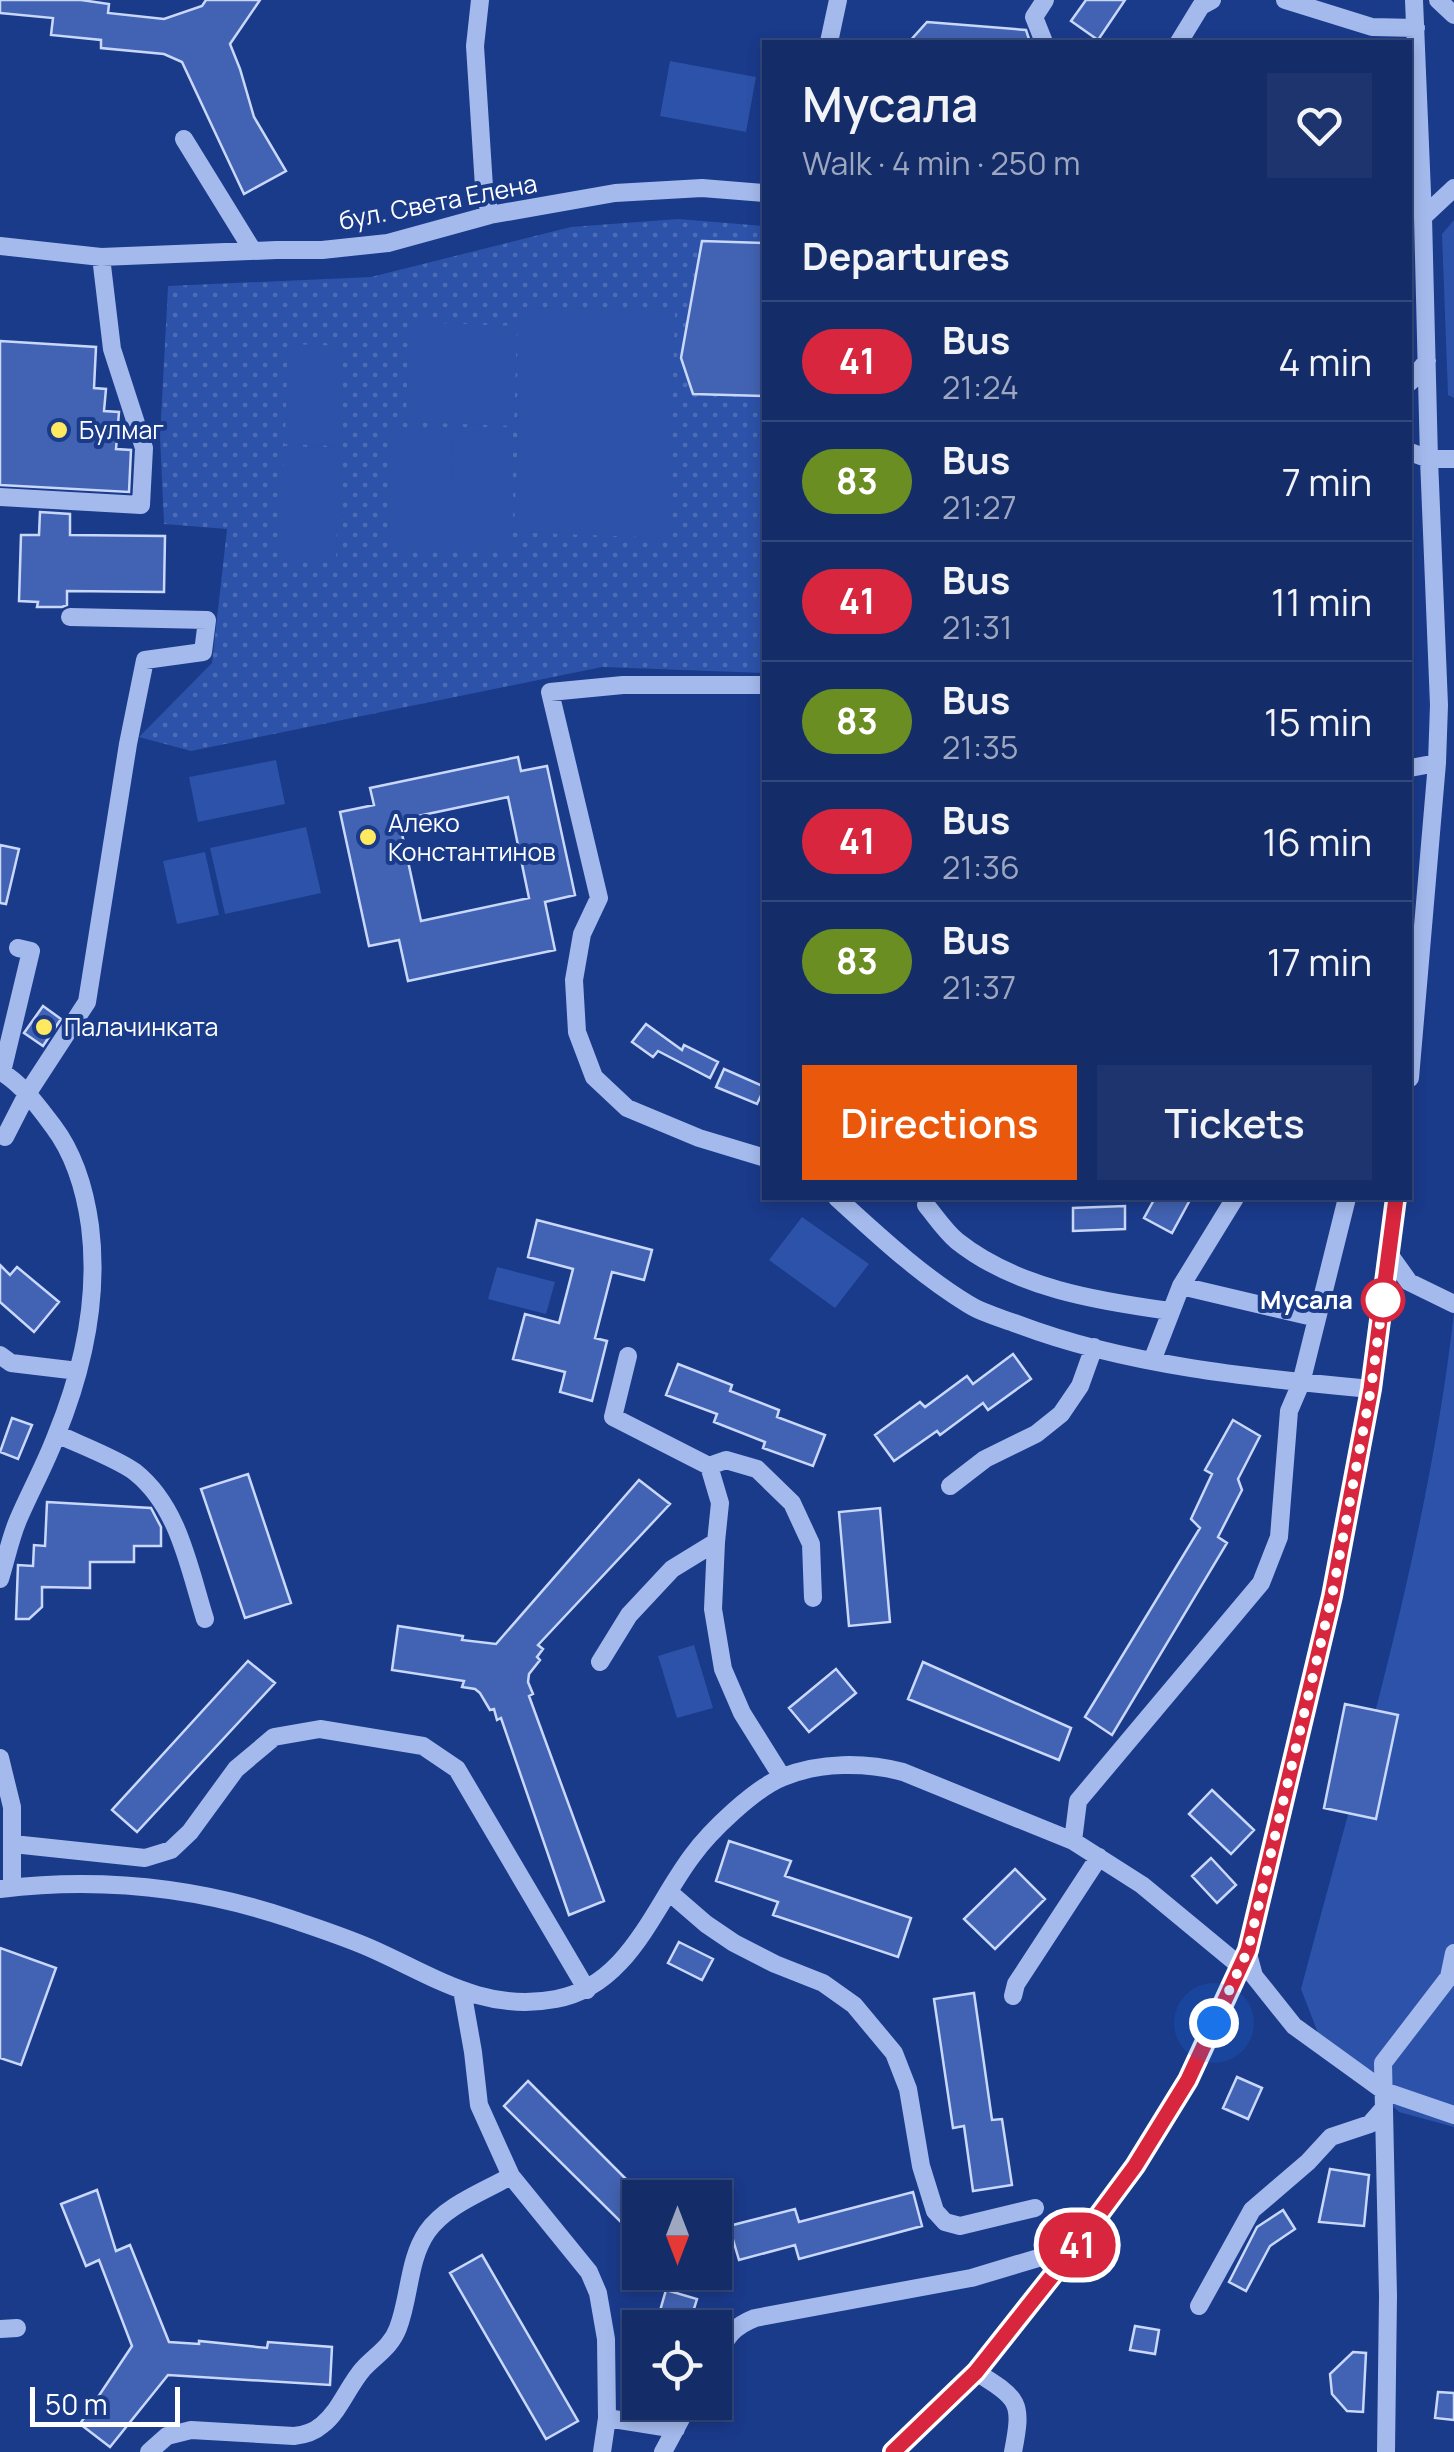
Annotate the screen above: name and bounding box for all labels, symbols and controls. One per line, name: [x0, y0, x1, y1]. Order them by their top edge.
text: Мусала: [802, 71, 978, 136]
button: heart: [1267, 73, 1372, 178]
text: Walk · 4 min · 250 m: [802, 141, 1080, 185]
street label: бул. Света Елена: [336, 165, 540, 238]
text: Departures: [802, 229, 1010, 281]
text: Bus: [942, 313, 1010, 365]
text: 4 min: [1278, 335, 1372, 387]
text: 41: [839, 337, 875, 385]
text: 21:24: [942, 365, 1019, 409]
place label: Булмаг: [79, 412, 164, 447]
marker: Булмаг: [48, 419, 70, 441]
text: Bus: [942, 433, 1010, 485]
text: 7 min: [1282, 455, 1372, 507]
text: 83: [836, 457, 878, 505]
text: 21:27: [942, 485, 1017, 529]
text: Bus: [942, 553, 1010, 605]
text: 11 min: [1271, 575, 1372, 627]
text: 41: [839, 577, 875, 625]
text: 21:31: [942, 605, 1012, 649]
text: Bus: [942, 673, 1010, 725]
text: 15 min: [1264, 695, 1372, 747]
text: 83: [836, 697, 878, 745]
text: 21:35: [942, 725, 1018, 769]
text: Bus: [942, 793, 1010, 845]
place label: Алеко Константинов: [388, 805, 556, 869]
text: 16 min: [1262, 815, 1372, 867]
text: 41: [839, 817, 875, 865]
marker: Алеко Константинов: [357, 826, 379, 848]
text: 21:36: [942, 845, 1020, 889]
text: Bus: [942, 913, 1010, 965]
text: 17 min: [1267, 935, 1372, 987]
text: 83: [836, 937, 878, 985]
text: 21:37: [942, 965, 1016, 1009]
place label: Палачинката: [64, 1009, 218, 1044]
marker: Палачинката: [33, 1016, 55, 1038]
button: Directions: [802, 1065, 1077, 1180]
button: Tickets: [1097, 1065, 1372, 1180]
marker: Мусала: [1362, 1279, 1404, 1321]
place label: Мусала: [1260, 1282, 1353, 1317]
your location: [1189, 1998, 1239, 2048]
north arrow: [622, 2180, 732, 2290]
map controls: [622, 2180, 732, 2420]
line badge: 41: [1032, 2212, 1122, 2278]
text: 41: [1059, 2221, 1095, 2269]
button: locate: [622, 2310, 732, 2420]
scale bar: [30, 2382, 180, 2426]
text: 50 m: [45, 2385, 108, 2423]

